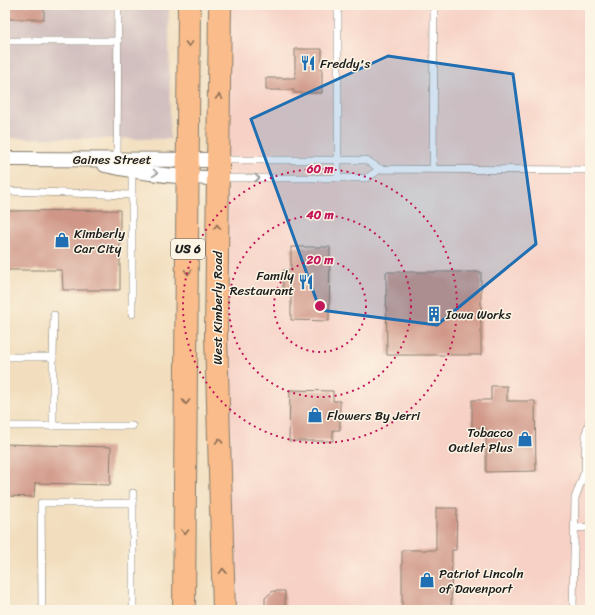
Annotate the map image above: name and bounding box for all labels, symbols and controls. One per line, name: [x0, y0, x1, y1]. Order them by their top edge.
one-way arrow: [185, 41, 193, 47]
place label: Freddy's: [320, 52, 370, 75]
restaurant icon: Freddy's: [299, 54, 317, 72]
one-way arrow: [215, 94, 223, 100]
street label: Gaines Street: [73, 148, 152, 171]
text: 60 m: [306, 158, 334, 180]
one-way arrow: [152, 169, 158, 178]
one-way arrow: [254, 174, 260, 182]
text: 40 m: [305, 204, 334, 226]
place label: Kimberly Car City: [74, 222, 125, 260]
one-way arrow: [213, 224, 221, 230]
shop icon: Kimberly Car City: [53, 231, 71, 249]
road number: US 6: [171, 239, 205, 259]
text: 20 m: [306, 249, 334, 271]
street label: West Kimberly Road: [206, 250, 229, 365]
place label: Family Restaurant: [230, 264, 294, 302]
one-way arrow: [183, 269, 192, 275]
restaurant icon: Family Restaurant: [297, 273, 315, 291]
centre of rings: [313, 299, 327, 313]
place label: Iowa Works: [445, 303, 512, 326]
building icon: Iowa Works: [425, 305, 443, 323]
one-way arrow: [182, 399, 190, 405]
place label: Flowers By Jerri: [327, 404, 421, 427]
shop icon: Flowers By Jerri: [306, 406, 324, 424]
place label: Tobacco Outlet Plus: [448, 421, 514, 459]
shop icon: Tobacco Outlet Plus: [516, 430, 534, 448]
one-way arrow: [215, 438, 223, 444]
one-way arrow: [181, 529, 189, 535]
place label: Patriot Lincoln of Davenport: [439, 562, 523, 600]
one-way arrow: [219, 568, 227, 574]
shop icon: Patriot Lincoln of Davenport: [418, 571, 436, 589]

